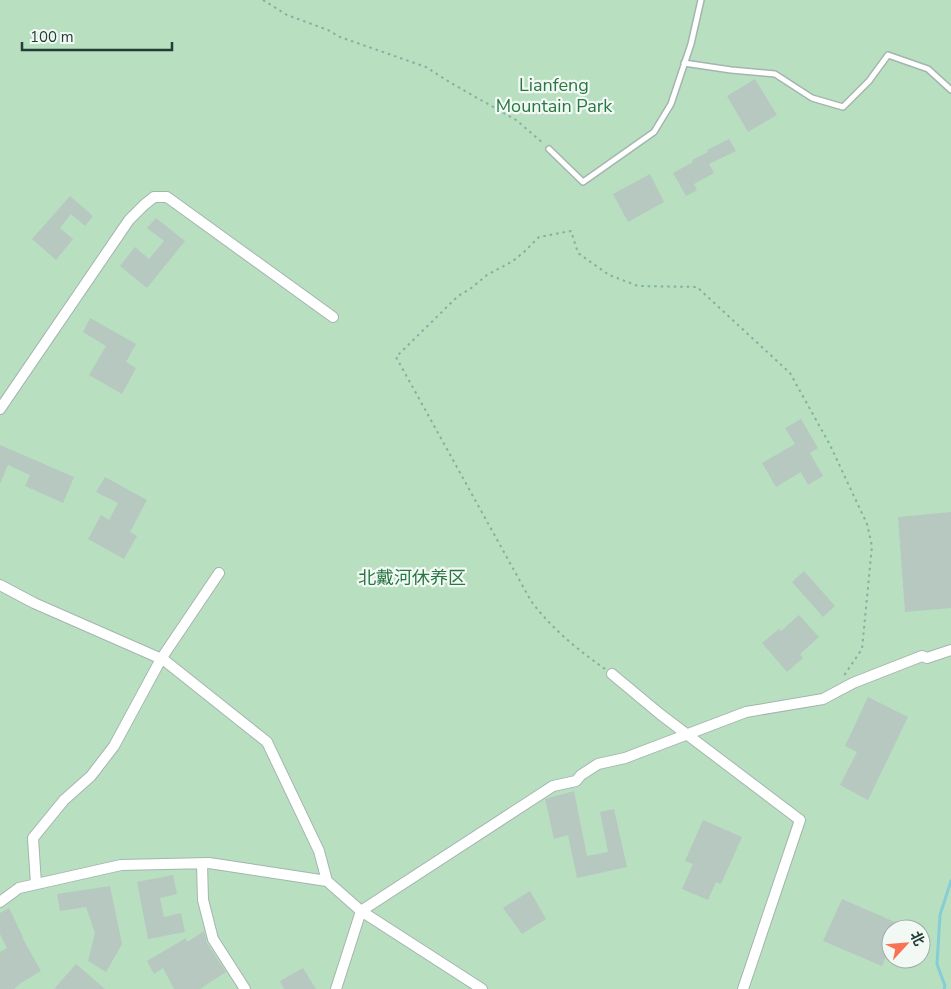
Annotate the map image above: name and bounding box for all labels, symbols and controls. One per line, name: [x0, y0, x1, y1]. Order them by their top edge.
scale bar: [22, 20, 172, 52]
text: 100 m: [30, 27, 74, 47]
park label: Lianfeng Mountain Park: [496, 73, 613, 118]
park label: 北戴河休养区: [358, 566, 466, 590]
north arrow: [881, 919, 931, 969]
text: 北: [906, 928, 929, 949]

